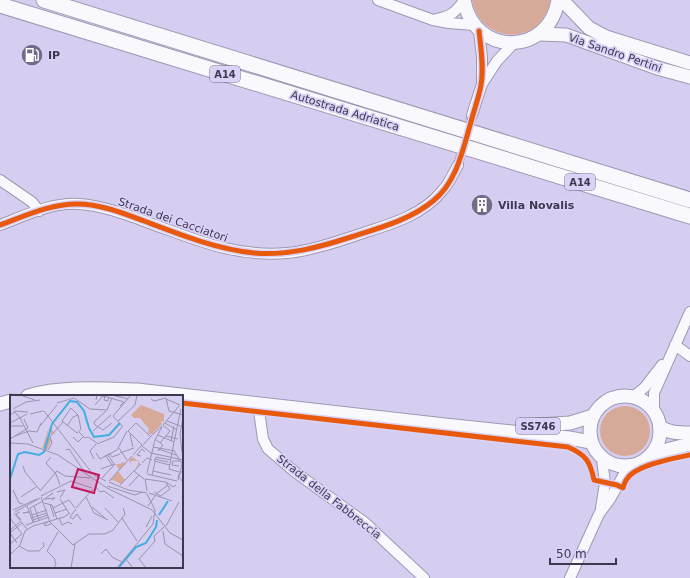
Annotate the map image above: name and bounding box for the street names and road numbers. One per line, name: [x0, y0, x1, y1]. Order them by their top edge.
street label: Via Sandro Pertini: [567, 31, 663, 75]
road number: A14: [210, 66, 240, 82]
street label: Autostrada Adriatica: [289, 88, 401, 134]
road number: A14: [565, 174, 595, 190]
street label: Strada dei Cacciatori: [117, 195, 229, 245]
road number: SS746: [516, 418, 560, 434]
street label: Strada della Fabbreccia: [274, 452, 384, 542]

